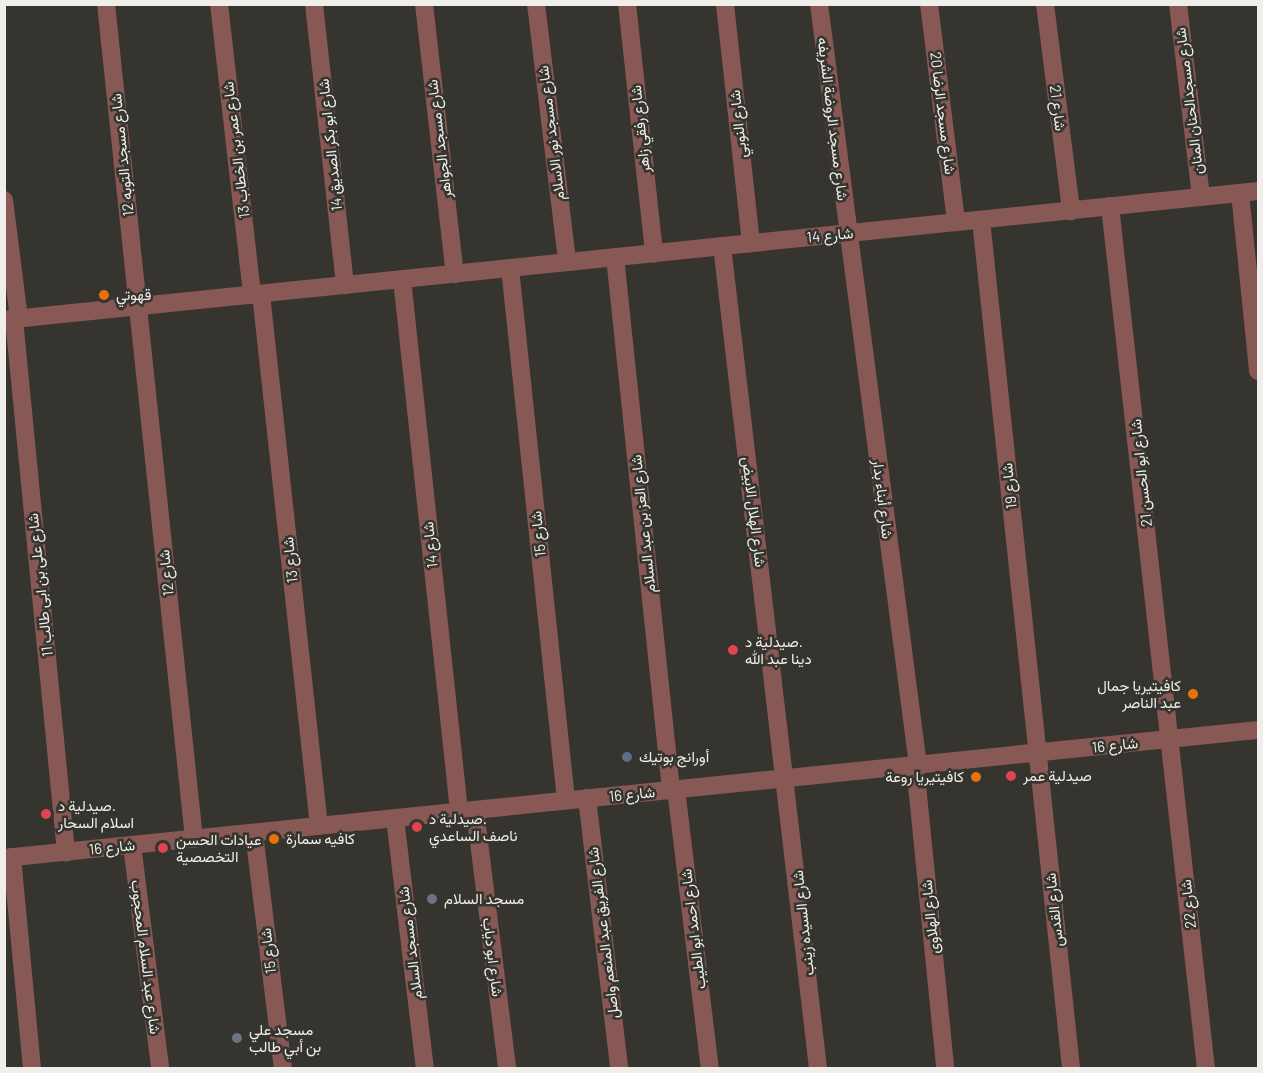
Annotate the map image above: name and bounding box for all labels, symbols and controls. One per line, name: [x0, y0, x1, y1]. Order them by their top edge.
street label: شارع مسجدالحنان المنان: [1171, 27, 1207, 175]
street label: شارع مسجد الروضة الشريفه: [814, 36, 852, 202]
street label: شارع مسجد الرضا 20: [927, 51, 959, 175]
street label: شارع مسجد نور الاسلام: [534, 64, 568, 202]
street label: شارع ابو بكر الصديق 14: [314, 78, 346, 212]
street label: شارع مسجد الجواهر: [423, 79, 455, 199]
street label: شارع عمر بن الخطاب 13: [219, 81, 253, 219]
street label: شارع رفقي زاهر: [626, 84, 654, 174]
street label: شارع 21: [1046, 84, 1070, 132]
street label: شارع النوبي: [725, 89, 751, 159]
street label: شارع مسجد التوبه 12: [107, 93, 137, 217]
street label: شارع 14: [806, 224, 854, 246]
place label: قهوتي: [116, 286, 151, 304]
marker: قهوتي: [97, 288, 111, 302]
street label: شارع ابو الحسن 21: [1126, 418, 1156, 528]
street label: شارع العز بن عبد السلام: [627, 454, 659, 594]
street label: شارع الهلال الابيض: [738, 456, 770, 568]
street label: شارع أبناء بدار: [869, 458, 897, 540]
street label: شارع 19: [998, 462, 1020, 510]
street label: شارع 15: [527, 510, 549, 558]
street label: شارع على بن ابى طالب 11: [24, 512, 56, 658]
street label: شارع 14: [419, 521, 441, 569]
street label: شارع 13: [279, 536, 301, 584]
street label: شارع 12: [155, 549, 177, 597]
place label: صيدلية د. دينا عبد الله: [745, 632, 812, 667]
marker: صيدلية د. دينا عبد الله: [726, 643, 740, 657]
place label: كافيتيريا جمال عبد الناصر: [1097, 676, 1181, 711]
marker: كافيتيريا جمال عبد الناصر: [1186, 687, 1200, 701]
street label: شارع 16: [1091, 734, 1139, 756]
place label: أورانج بوتيك: [639, 748, 709, 766]
marker: أورانج بوتيك: [620, 750, 634, 764]
place label: صيدلية عمر: [1023, 767, 1092, 785]
place label: كافيتيريا روعة: [885, 768, 964, 786]
marker: صيدلية عمر: [1004, 769, 1018, 783]
marker: كافيتيريا روعة: [969, 770, 983, 784]
street label: شارع 16: [608, 783, 656, 805]
place label: صيدلية د. اسلام السحار: [58, 796, 134, 831]
marker: صيدلية د. اسلام السحار: [39, 807, 53, 821]
place label: صيدلية د. ناصف الساعدي: [429, 809, 517, 844]
marker: صيدلية د. ناصف الساعدي: [410, 820, 424, 834]
place label: عيادات الحسن التخصصية: [176, 830, 261, 865]
place label: كافيه سمارة: [286, 830, 355, 848]
marker: كافيه سمارة: [267, 832, 281, 846]
street label: شارع 16: [88, 836, 136, 858]
marker: عيادات الحسن التخصصية: [154, 839, 172, 857]
street label: شارع الفريق عبد المنعم واصل: [584, 846, 622, 1020]
street label: شارع احمد ابو الطيب: [677, 868, 709, 990]
street label: شارع السيده زينب: [789, 869, 817, 977]
street label: شارع القدس: [1041, 872, 1067, 948]
street label: شارع عبد السلام المحجوب: [128, 879, 164, 1035]
street label: شارع الهلاوى: [917, 879, 943, 955]
street label: شارع 22: [1176, 879, 1200, 929]
street label: شارع مسجد السلام: [394, 886, 426, 1000]
place label: مسجد السلام: [444, 890, 524, 908]
marker: مسجد السلام: [425, 892, 439, 906]
street label: شارع ابو دياب: [479, 916, 507, 998]
street label: شارع 15: [256, 927, 280, 975]
place label: مسجد علي بن أبي طالب: [249, 1020, 321, 1055]
marker: مسجد علي بن أبي طالب: [230, 1031, 244, 1045]

